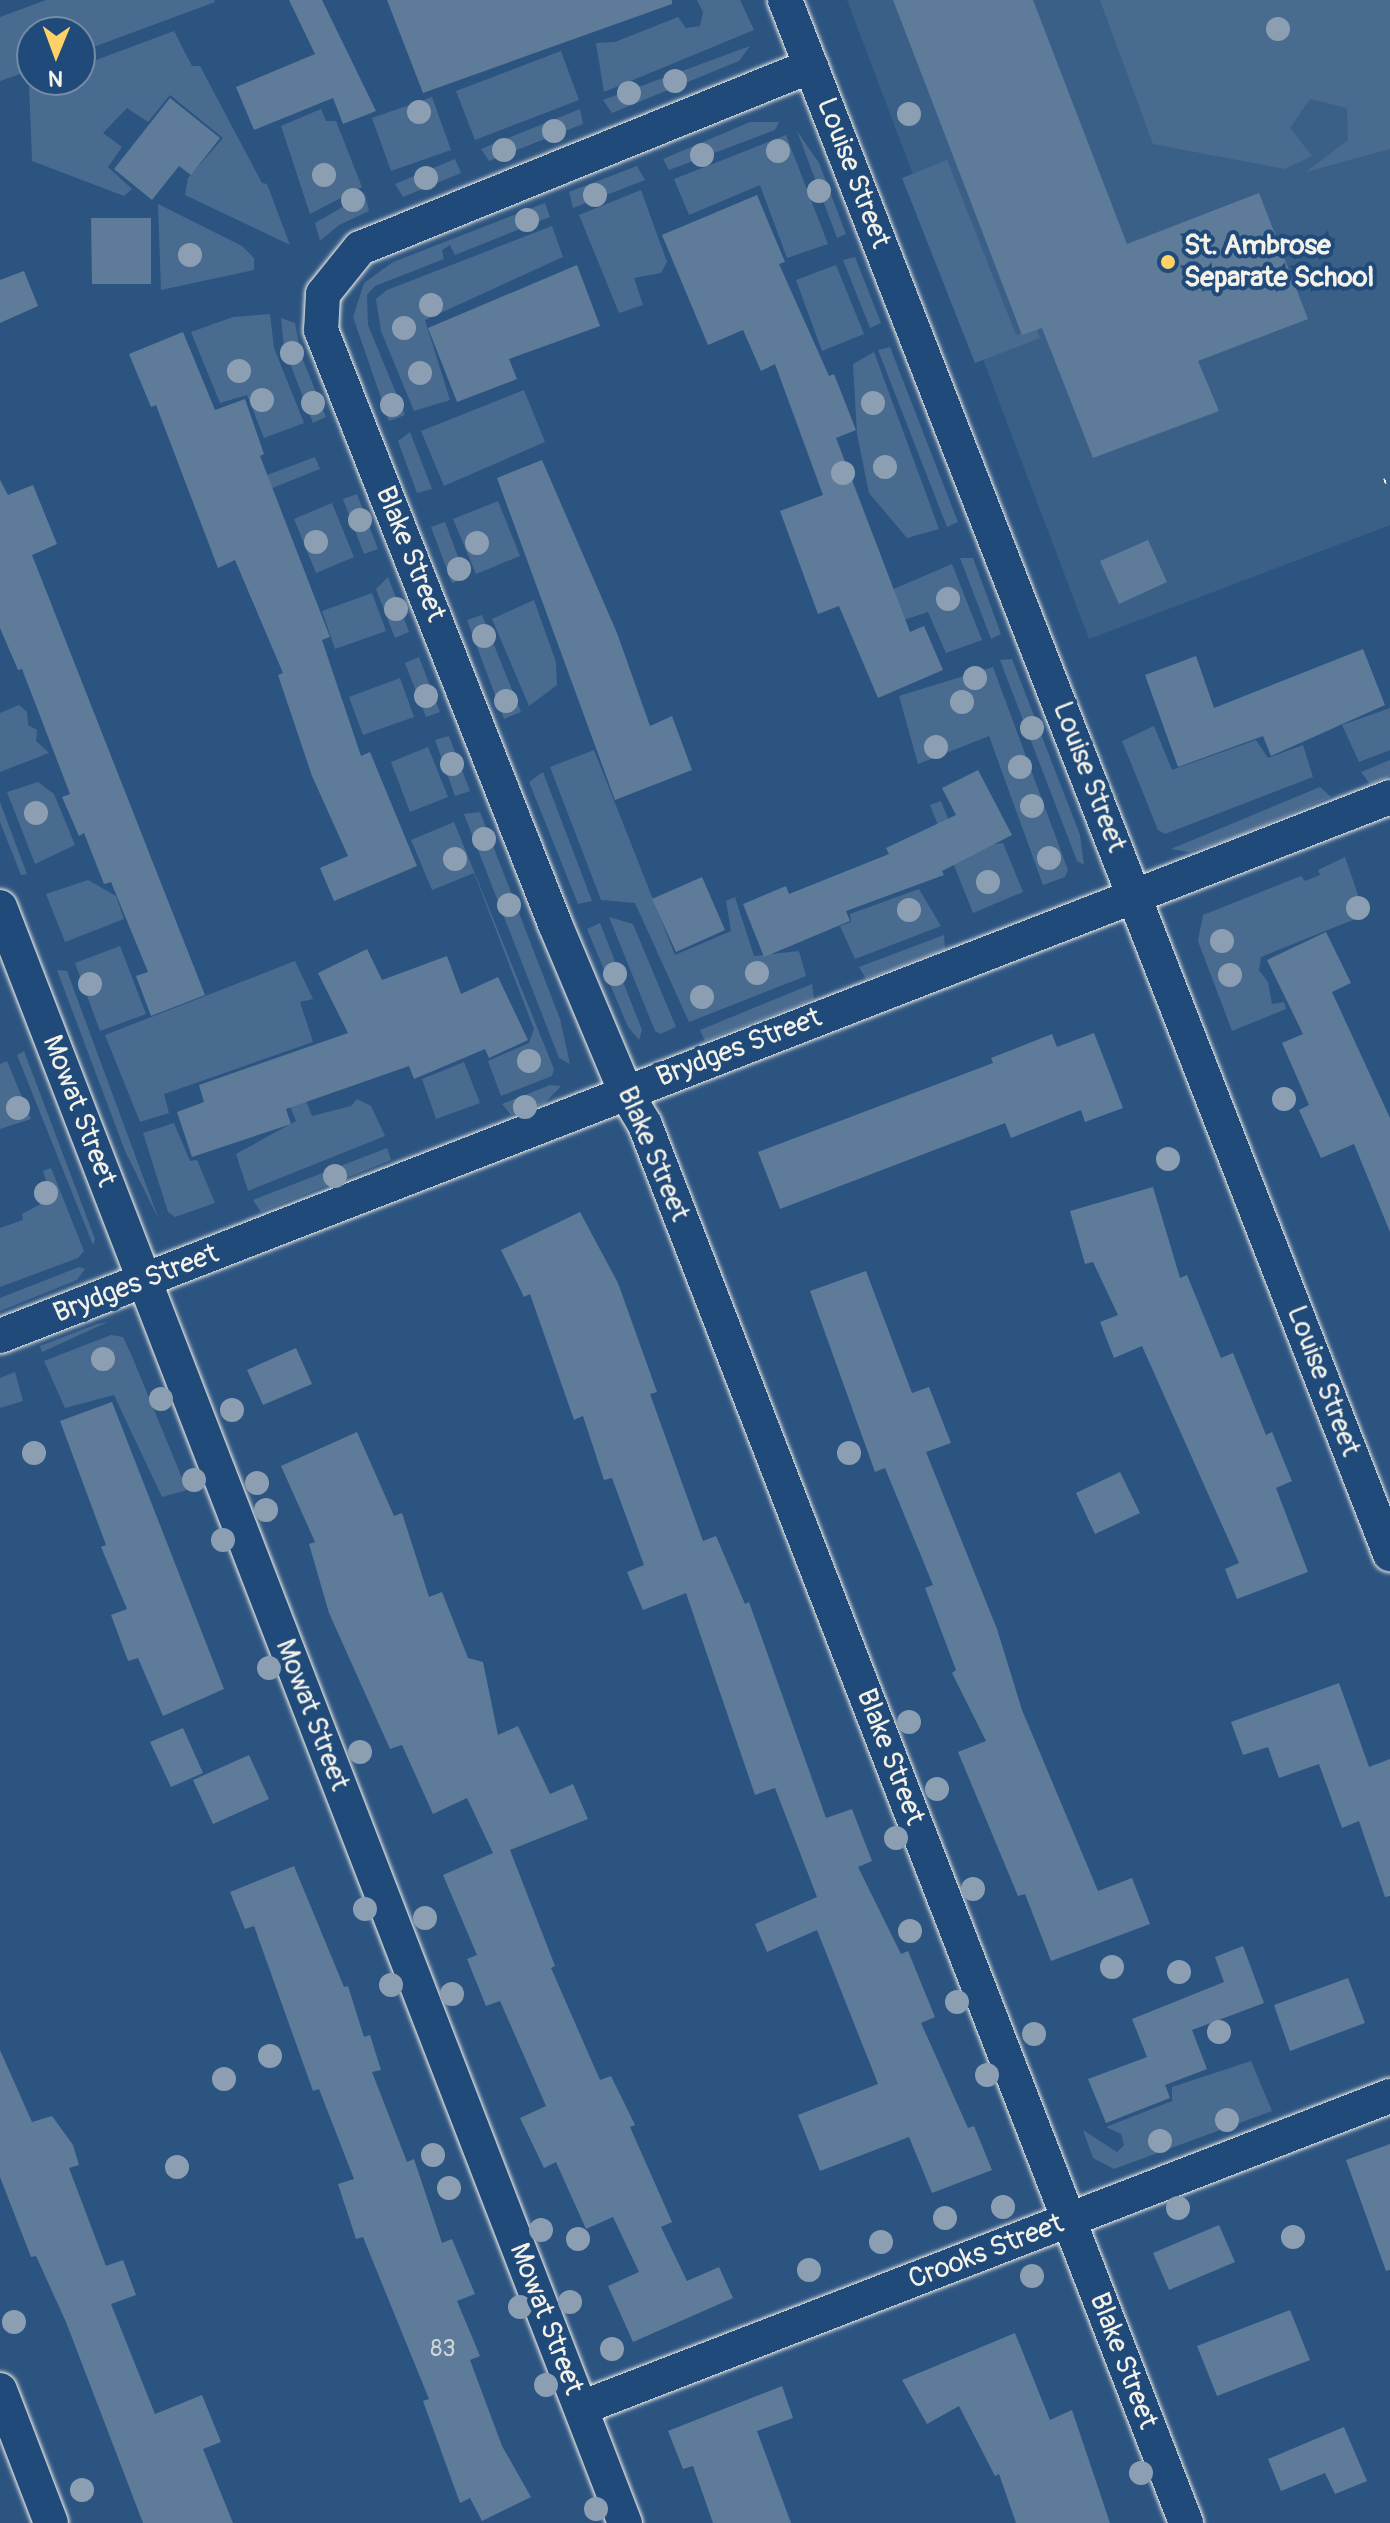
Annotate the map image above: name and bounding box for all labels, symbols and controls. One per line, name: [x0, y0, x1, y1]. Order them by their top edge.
north arrow: [16, 16, 96, 96]
text: N: [48, 64, 63, 92]
street label: Louise Street: [809, 93, 897, 253]
place label: St. Ambrose Separate School: [1184, 229, 1374, 295]
marker: St. Ambrose Separate School: [1159, 253, 1177, 271]
street label: Blake Street: [368, 481, 452, 627]
street label: Louise Street: [1045, 697, 1133, 857]
street label: Brydges Street: [652, 1001, 826, 1095]
street label: Mowat Street: [35, 1031, 123, 1191]
street label: Blake Street: [610, 1082, 696, 1226]
street label: Brydges Street: [49, 1237, 223, 1331]
street label: Louise Street: [1279, 1301, 1367, 1461]
street label: Mowat Street: [268, 1635, 356, 1795]
street label: Blake Street: [849, 1684, 931, 1830]
street label: Crooks Street: [904, 2207, 1068, 2297]
street label: Mowat Street: [502, 2239, 590, 2399]
street label: Blake Street: [1082, 2288, 1164, 2434]
house number: 83: [430, 2335, 456, 2363]

